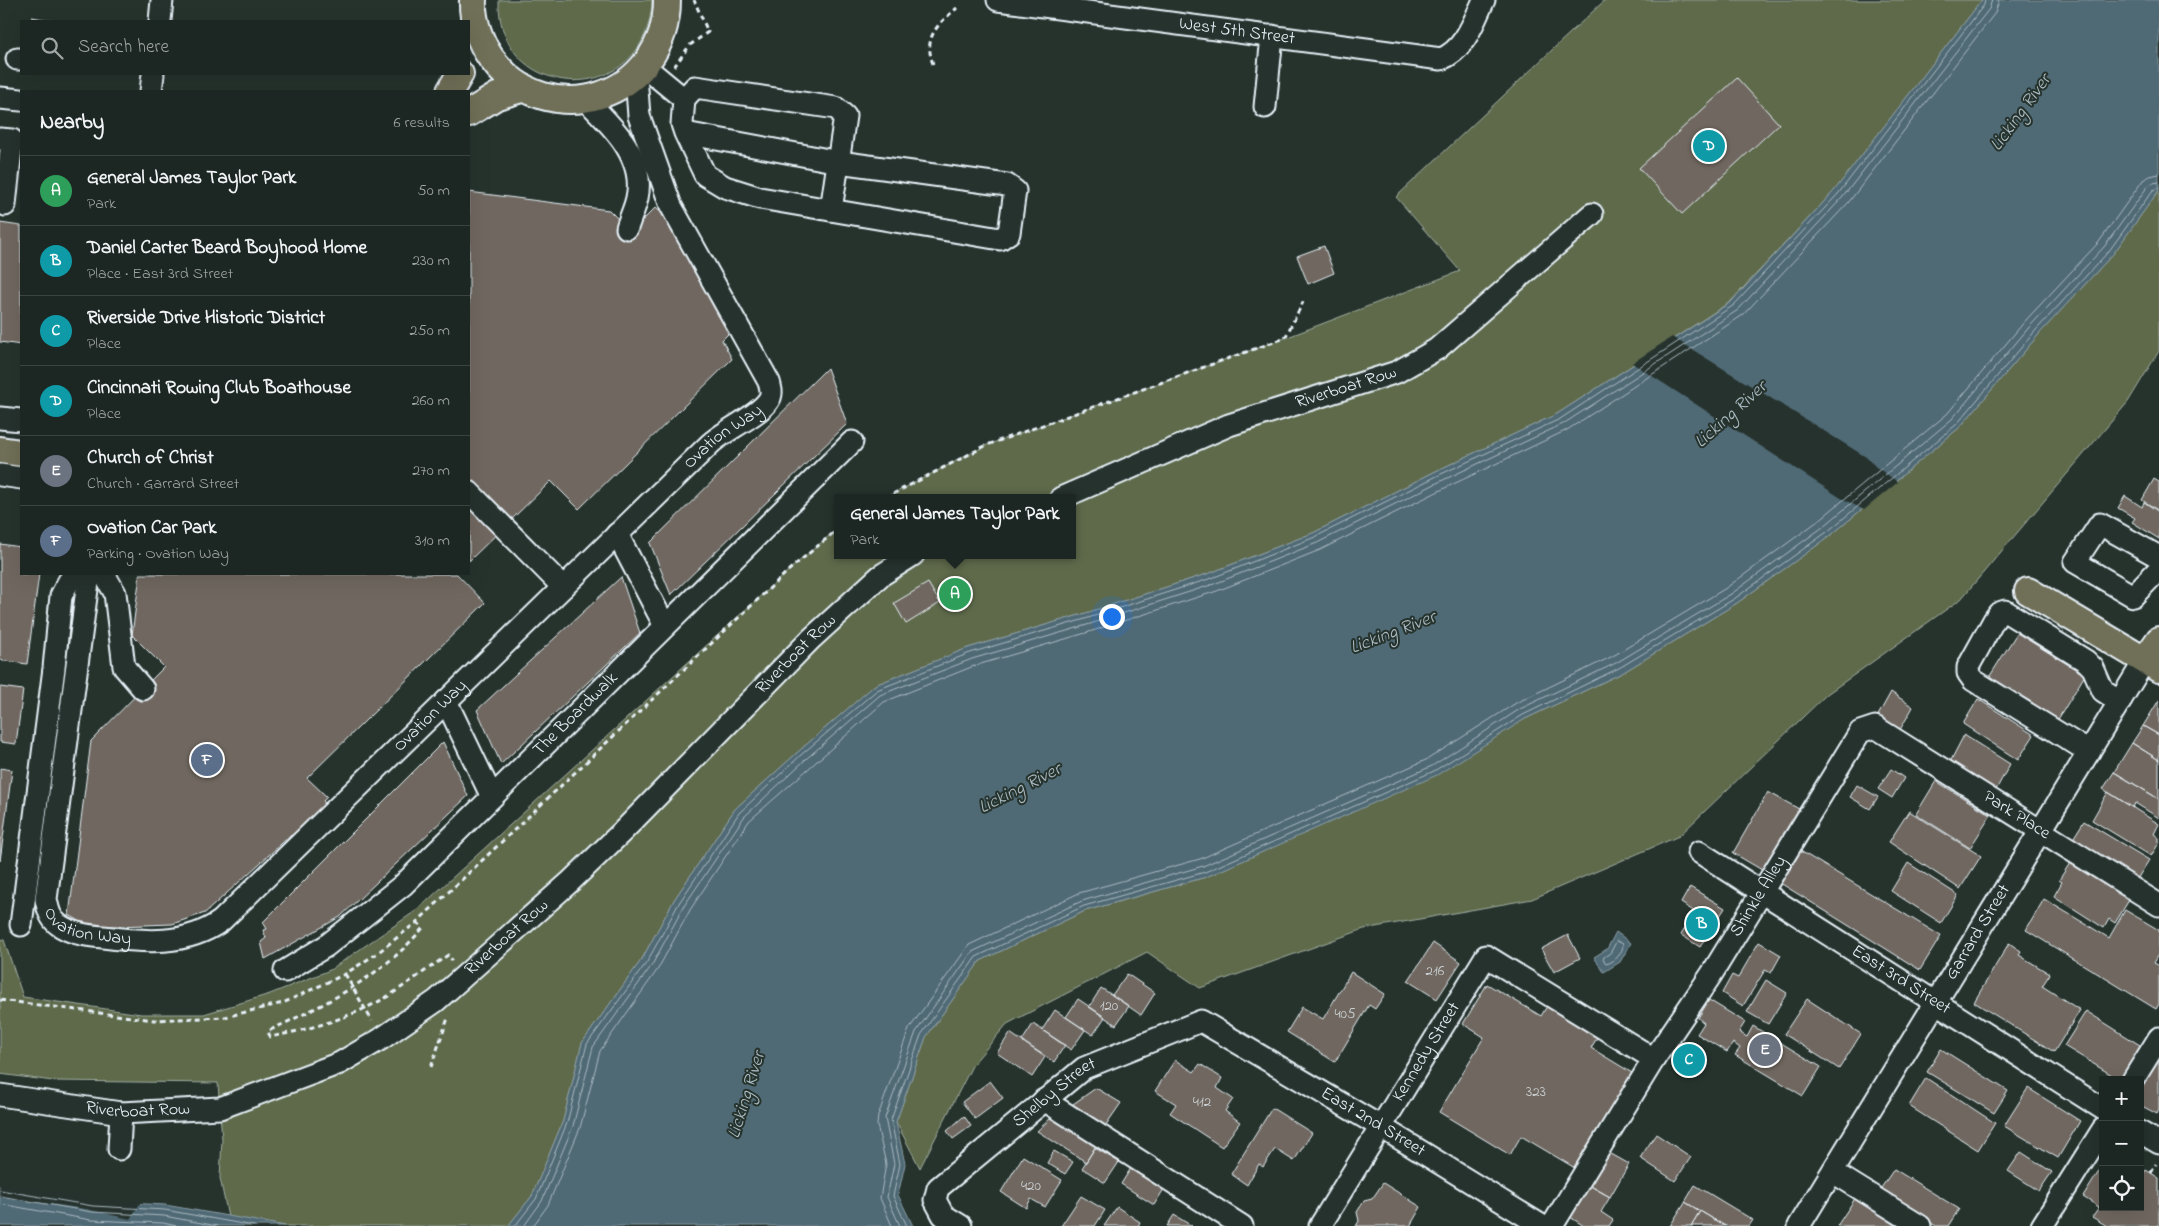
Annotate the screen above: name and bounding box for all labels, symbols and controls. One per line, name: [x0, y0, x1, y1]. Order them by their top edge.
street label: West 5th Street: [1177, 11, 1296, 52]
search box: [20, 20, 470, 75]
icon: search: [38, 34, 66, 62]
text: Search here: [78, 34, 169, 61]
water label: Licking River: [1984, 67, 2060, 158]
text: Nearby: [40, 108, 104, 138]
text: 6 results: [393, 111, 450, 135]
pin: D: [1693, 127, 1725, 165]
text: General James Taylor Park: [87, 165, 296, 192]
text: A: [51, 179, 61, 203]
text: 50 m: [418, 179, 450, 203]
text: Park: [87, 192, 116, 216]
text: Daniel Carter Beard Boyhood Home: [87, 235, 367, 262]
text: B: [51, 249, 61, 273]
text: 230 m: [412, 249, 450, 273]
text: Place · East 3rd Street: [87, 262, 233, 286]
text: Riverside Drive Historic District: [87, 305, 325, 332]
text: C: [52, 319, 60, 343]
text: 250 m: [410, 319, 450, 343]
text: Place: [87, 332, 121, 356]
street label: Riverboat Row: [1292, 360, 1400, 416]
water label: Licking River: [1689, 374, 1776, 456]
text: Cincinnati Rowing Club Boathouse: [87, 375, 351, 402]
text: D: [50, 389, 62, 413]
text: 260 m: [412, 389, 450, 413]
street label: Ovation Way: [678, 398, 769, 476]
text: Place: [87, 402, 121, 426]
text: Church of Christ: [87, 445, 214, 472]
text: E: [51, 459, 61, 483]
text: 270 m: [412, 459, 450, 483]
text: Church · Garrard Street: [87, 472, 239, 496]
popup: [834, 494, 1076, 559]
text: General James Taylor Park: [850, 501, 1060, 528]
text: Ovation Car Park: [87, 515, 217, 542]
text: Park: [850, 528, 879, 552]
text: F: [51, 529, 61, 553]
text: 310 m: [415, 529, 450, 553]
text: Parking · Ovation Way: [87, 542, 229, 566]
pin: A: [939, 575, 971, 613]
your location: [1099, 604, 1125, 630]
water label: Licking River: [1346, 604, 1442, 663]
street label: Riverboat Row: [750, 608, 843, 701]
street label: The Boardwalk: [527, 666, 624, 763]
street label: Ovation Way: [388, 674, 474, 759]
pin: F: [191, 741, 223, 779]
water label: Licking River: [974, 756, 1068, 822]
street label: Park Place: [1978, 785, 2056, 847]
street label: Shinkle Alley: [1724, 851, 1794, 942]
street label: Garrard Street: [1939, 880, 2018, 985]
street label: Riverboat Row: [459, 893, 555, 982]
street label: Ovation Way: [36, 904, 132, 953]
pin: B: [1686, 905, 1718, 943]
street label: East 3rd Street: [1846, 939, 1956, 1022]
house number: 216: [1426, 960, 1445, 982]
house number: 120: [1100, 995, 1119, 1017]
street label: Kennedy Street: [1386, 997, 1467, 1107]
house number: 405: [1334, 1003, 1356, 1025]
pin: E: [1749, 1031, 1781, 1069]
pin: C: [1673, 1041, 1705, 1079]
water label: Licking River: [721, 1046, 775, 1142]
street label: Shelby Street: [1007, 1052, 1100, 1134]
map controls: [2099, 1076, 2144, 1211]
button: +: [2099, 1076, 2144, 1121]
street label: East 2nd Street: [1315, 1081, 1430, 1164]
house number: 323: [1526, 1081, 1546, 1103]
house number: 412: [1193, 1091, 1212, 1113]
street label: Riverboat Row: [84, 1095, 191, 1126]
button: −: [2099, 1121, 2144, 1166]
button: locate: [2099, 1166, 2144, 1211]
house number: 420: [1021, 1175, 1042, 1197]

